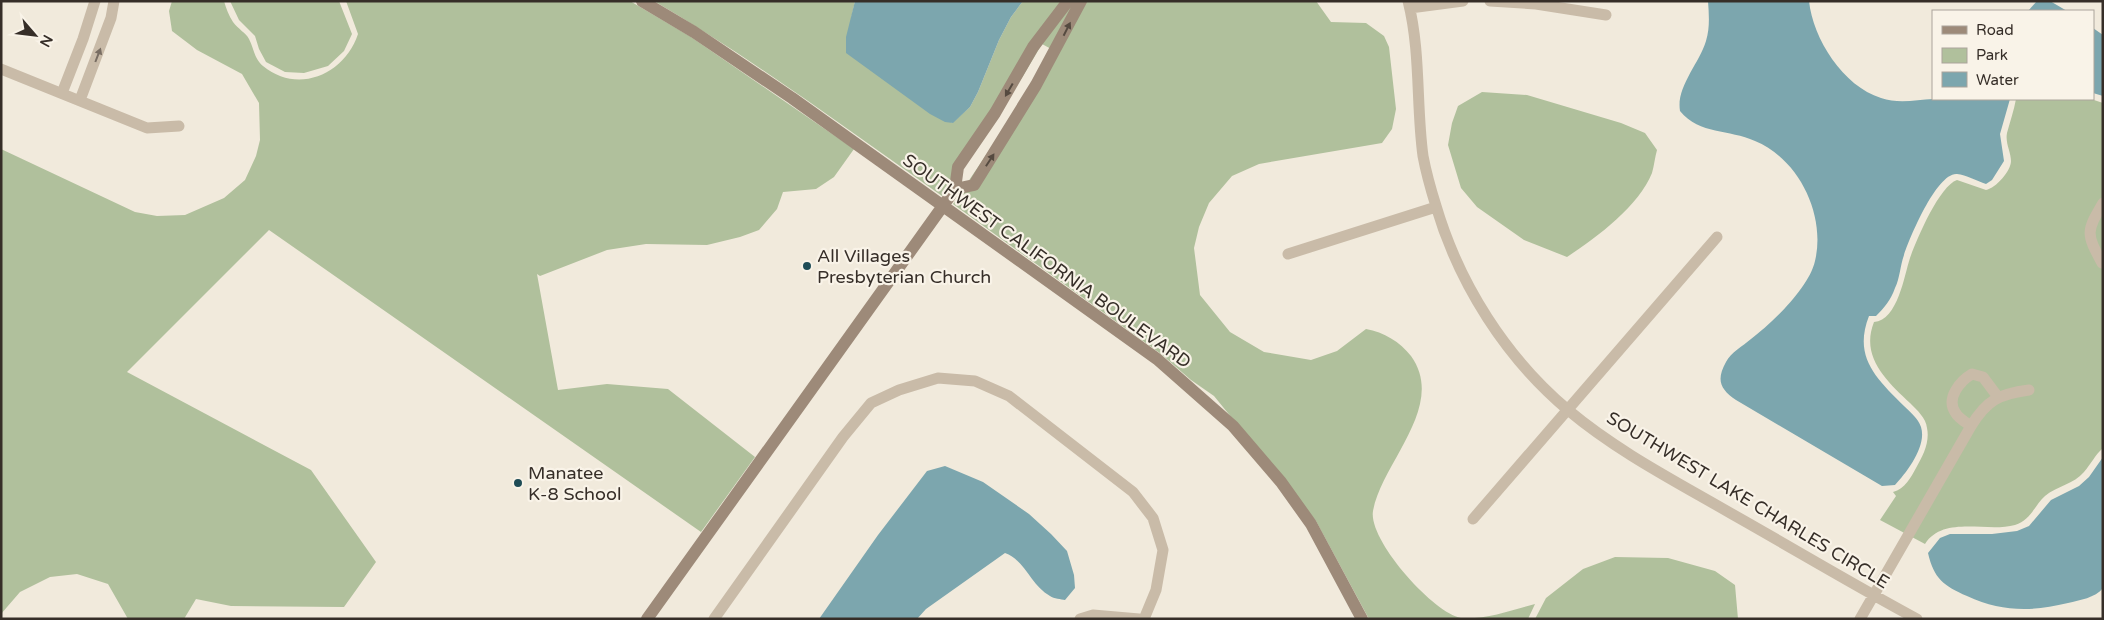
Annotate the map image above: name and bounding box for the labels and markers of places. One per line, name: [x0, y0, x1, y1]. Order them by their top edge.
place label: All Villages Presbyterian Church: [817, 245, 991, 288]
marker: All Villages Presbyterian Church: [801, 260, 813, 272]
place label: Manatee K-8 School: [528, 462, 621, 505]
marker: Manatee K-8 School: [512, 477, 524, 489]

